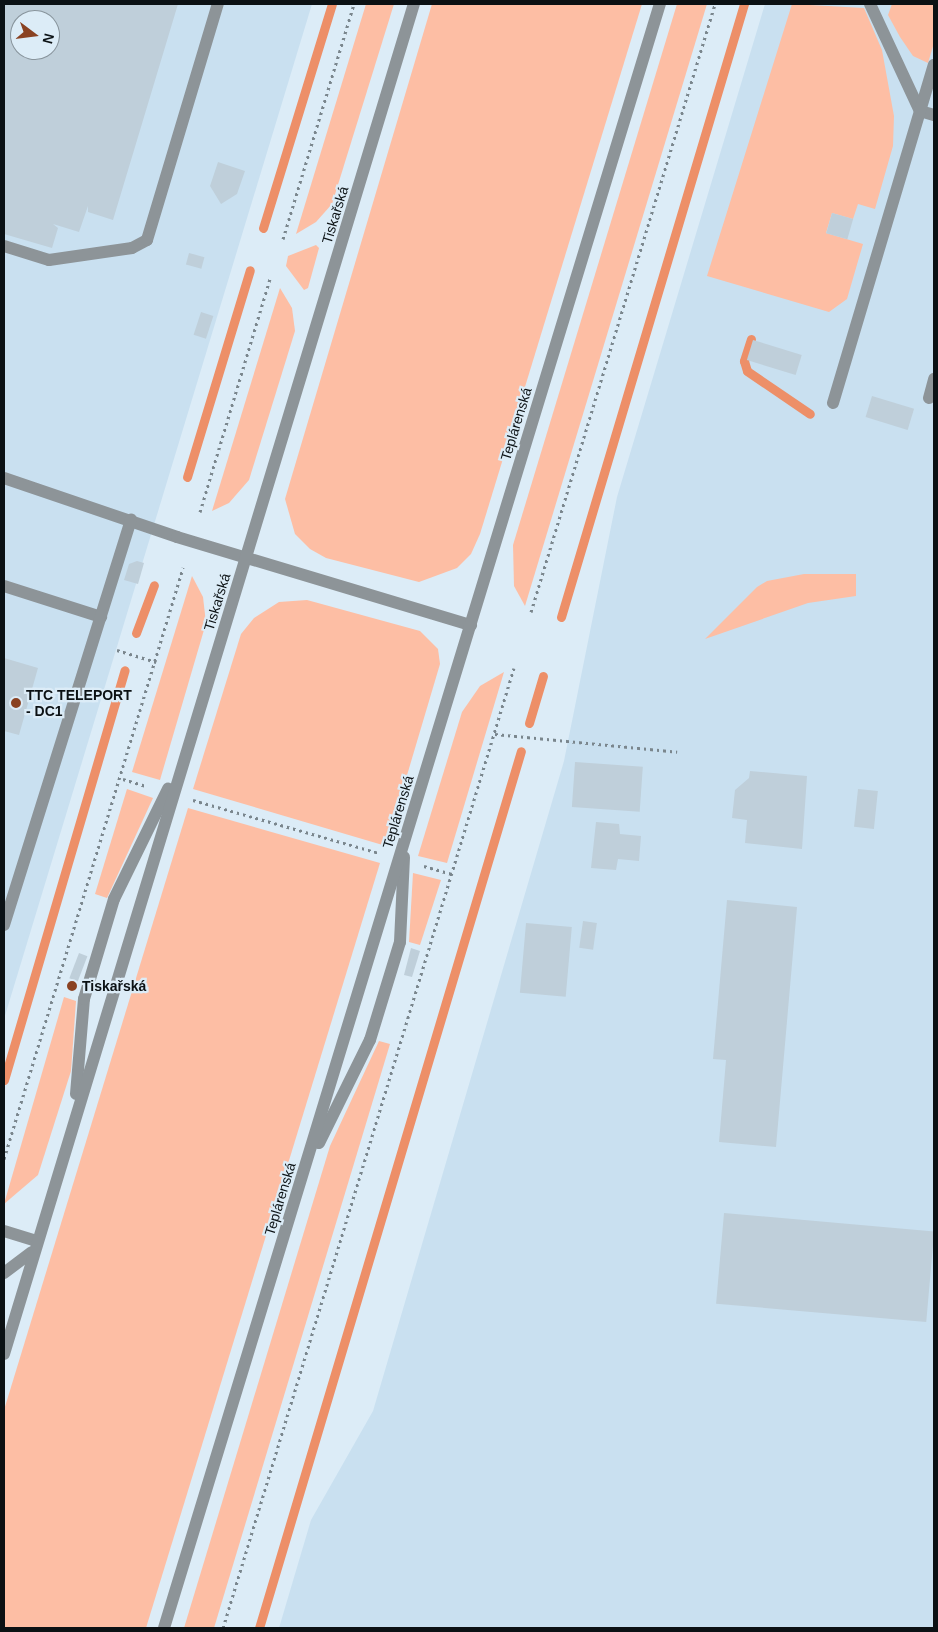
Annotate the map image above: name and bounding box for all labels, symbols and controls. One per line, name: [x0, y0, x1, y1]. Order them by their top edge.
north arrow: [10, 10, 60, 60]
text: N: [39, 32, 58, 46]
street label: Tiskařská: [318, 184, 352, 246]
street label: Teplárenská: [497, 385, 535, 463]
street label: Tiskařská: [200, 571, 234, 633]
place label: TTC TELEPORT - DC1: [26, 687, 132, 720]
marker: TTC TELEPORT - DC1: [10, 697, 22, 709]
street label: Teplárenská: [379, 773, 417, 851]
place label: Tiskařská: [82, 978, 146, 994]
marker: Tiskařská: [66, 980, 78, 992]
street label: Teplárenská: [261, 1160, 299, 1238]

